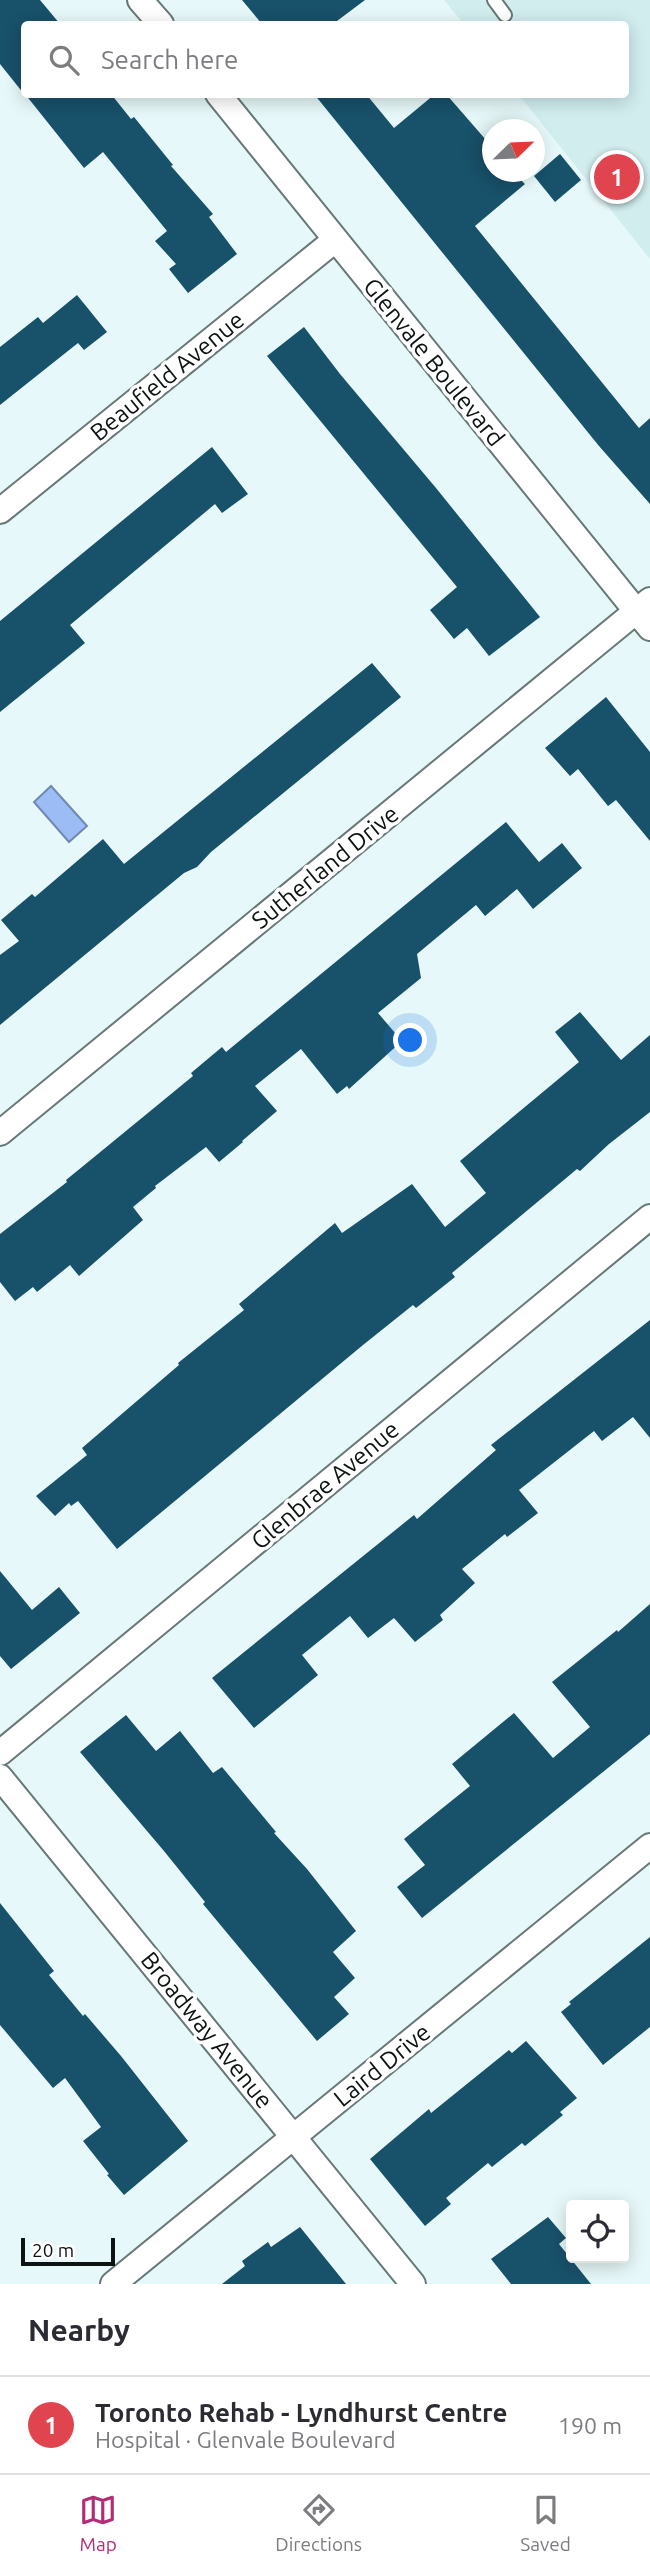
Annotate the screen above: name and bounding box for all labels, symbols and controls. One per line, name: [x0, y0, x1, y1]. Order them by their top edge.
search box: [21, 21, 629, 98]
icon: search: [45, 41, 83, 79]
text: Search here: [101, 45, 238, 74]
north arrow: [482, 119, 545, 182]
pin: 1: [594, 151, 640, 203]
street label: Glenvale Boulevard: [358, 273, 510, 451]
street label: Beaufield Avenue: [85, 306, 249, 446]
street label: Sutherland Drive: [246, 800, 404, 934]
your location: [393, 1023, 427, 1057]
street label: Glenbrae Avenue: [246, 1415, 404, 1555]
street label: Broadway Avenue: [136, 1946, 278, 2114]
street label: Laird Drive: [329, 2018, 435, 2112]
map controls: [566, 2200, 629, 2263]
button: locate: [566, 2200, 629, 2263]
scale bar: [21, 2235, 116, 2267]
text: 20 m: [32, 2239, 74, 2261]
text: Nearby: [28, 2313, 130, 2347]
text: Toronto Rehab - Lyndhurst Centre: [95, 2398, 508, 2427]
text: 1: [45, 2413, 57, 2438]
text: 190 m: [558, 2413, 622, 2438]
text: Hospital · Glenvale Boulevard: [95, 2427, 396, 2452]
tab: Map: [79, 2491, 117, 2555]
tab: Directions: [275, 2491, 362, 2555]
tab: Saved: [520, 2491, 571, 2555]

